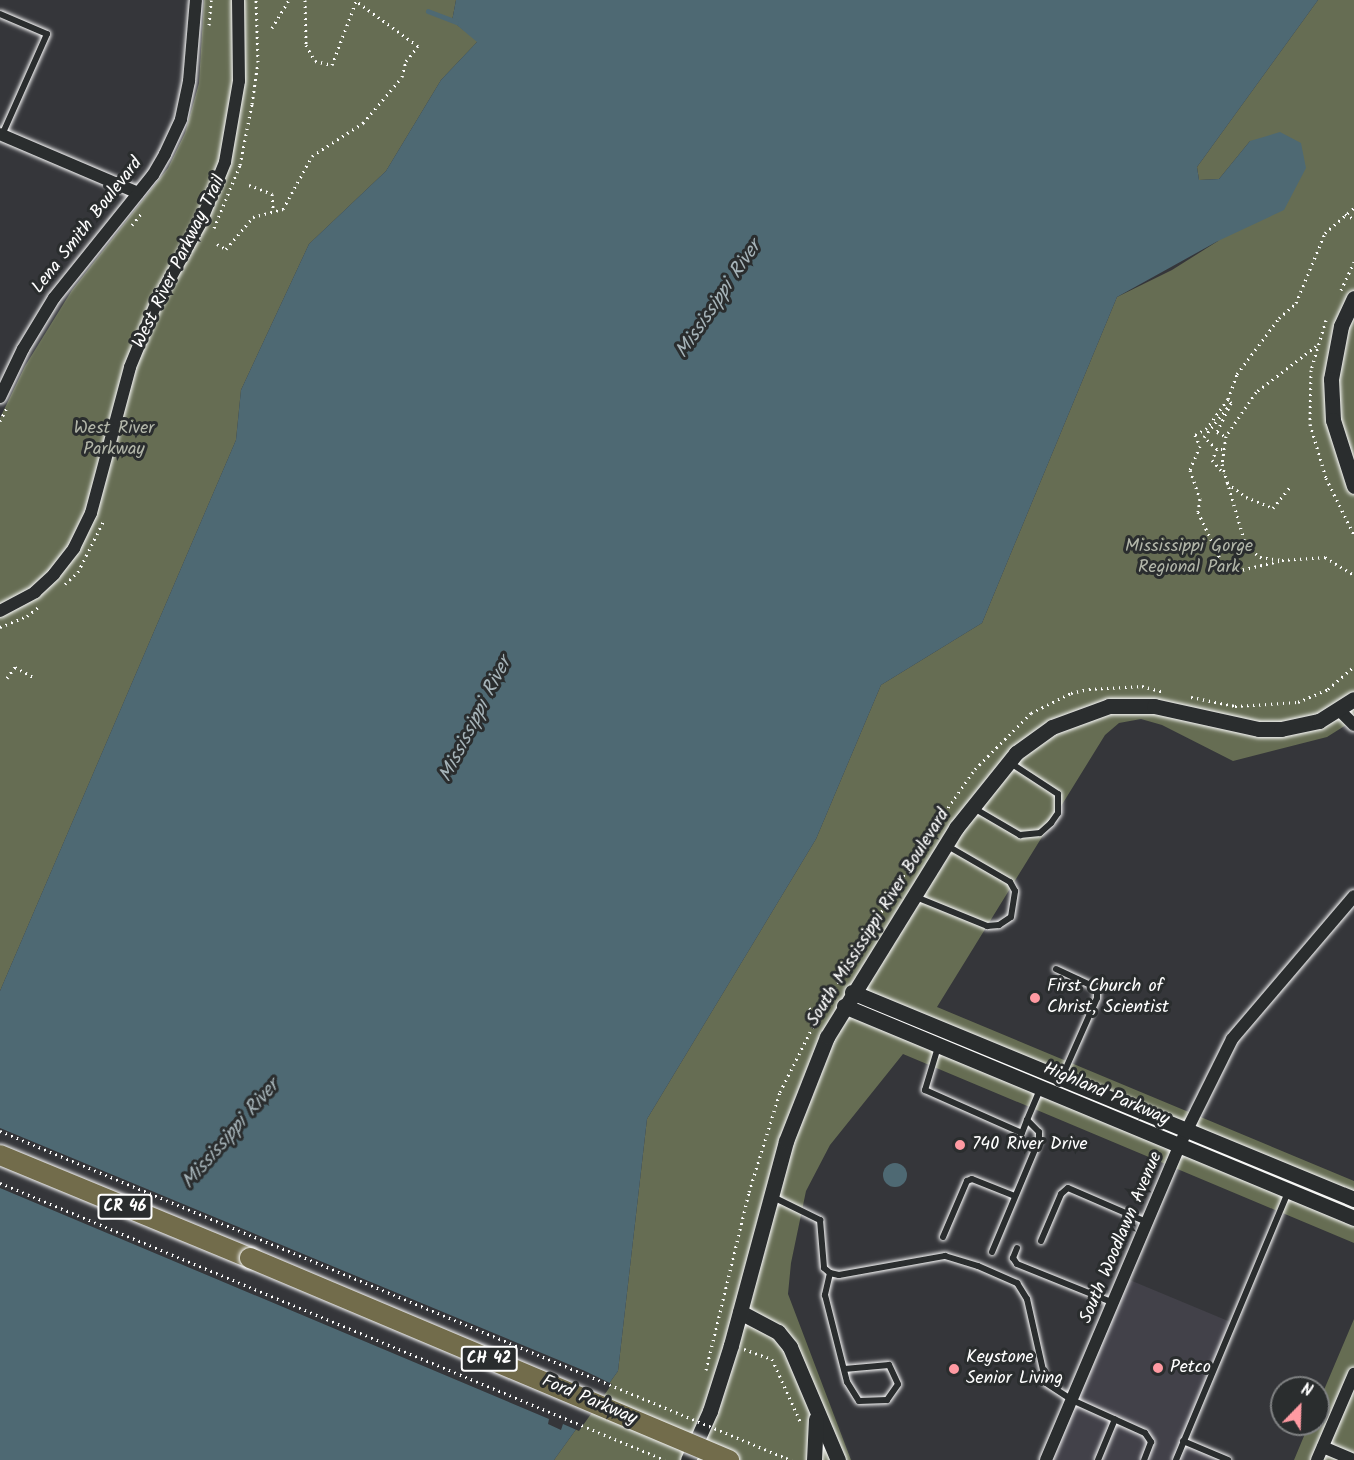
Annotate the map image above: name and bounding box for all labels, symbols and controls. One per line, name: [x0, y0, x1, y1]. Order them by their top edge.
street label: Lena Smith Boulevard: [28, 154, 148, 298]
street label: West River Parkway Trail: [129, 172, 231, 352]
water label: Mississippi River: [671, 237, 767, 363]
park label: West River Parkway: [74, 419, 154, 462]
park label: Mississippi Gorge Regional Park: [1125, 537, 1253, 580]
water label: Mississippi River: [434, 654, 518, 786]
street label: South Mississippi River Boulevard: [803, 805, 955, 1031]
place label: First Church of Christ, Scientist: [1047, 977, 1169, 1020]
marker: First Church of Christ, Scientist: [1028, 991, 1042, 1005]
street label: Highland Parkway: [1040, 1059, 1172, 1131]
water label: Mississippi River: [177, 1076, 285, 1194]
place label: 740 River Drive: [972, 1134, 1088, 1156]
marker: 740 River Drive: [953, 1138, 967, 1152]
street label: South Woodlawn Avenue: [1076, 1149, 1168, 1327]
road number: CR 46: [96, 1194, 154, 1220]
road number: CH 42: [460, 1346, 518, 1372]
place label: Keystone Senior Living: [966, 1348, 1063, 1390]
place label: Petco: [1170, 1357, 1211, 1379]
marker: Petco: [1151, 1361, 1165, 1375]
marker: Keystone Senior Living: [947, 1362, 961, 1376]
street label: Ford Parkway: [538, 1371, 640, 1431]
north arrow: [1270, 1376, 1330, 1436]
text: N: [1297, 1377, 1316, 1404]

